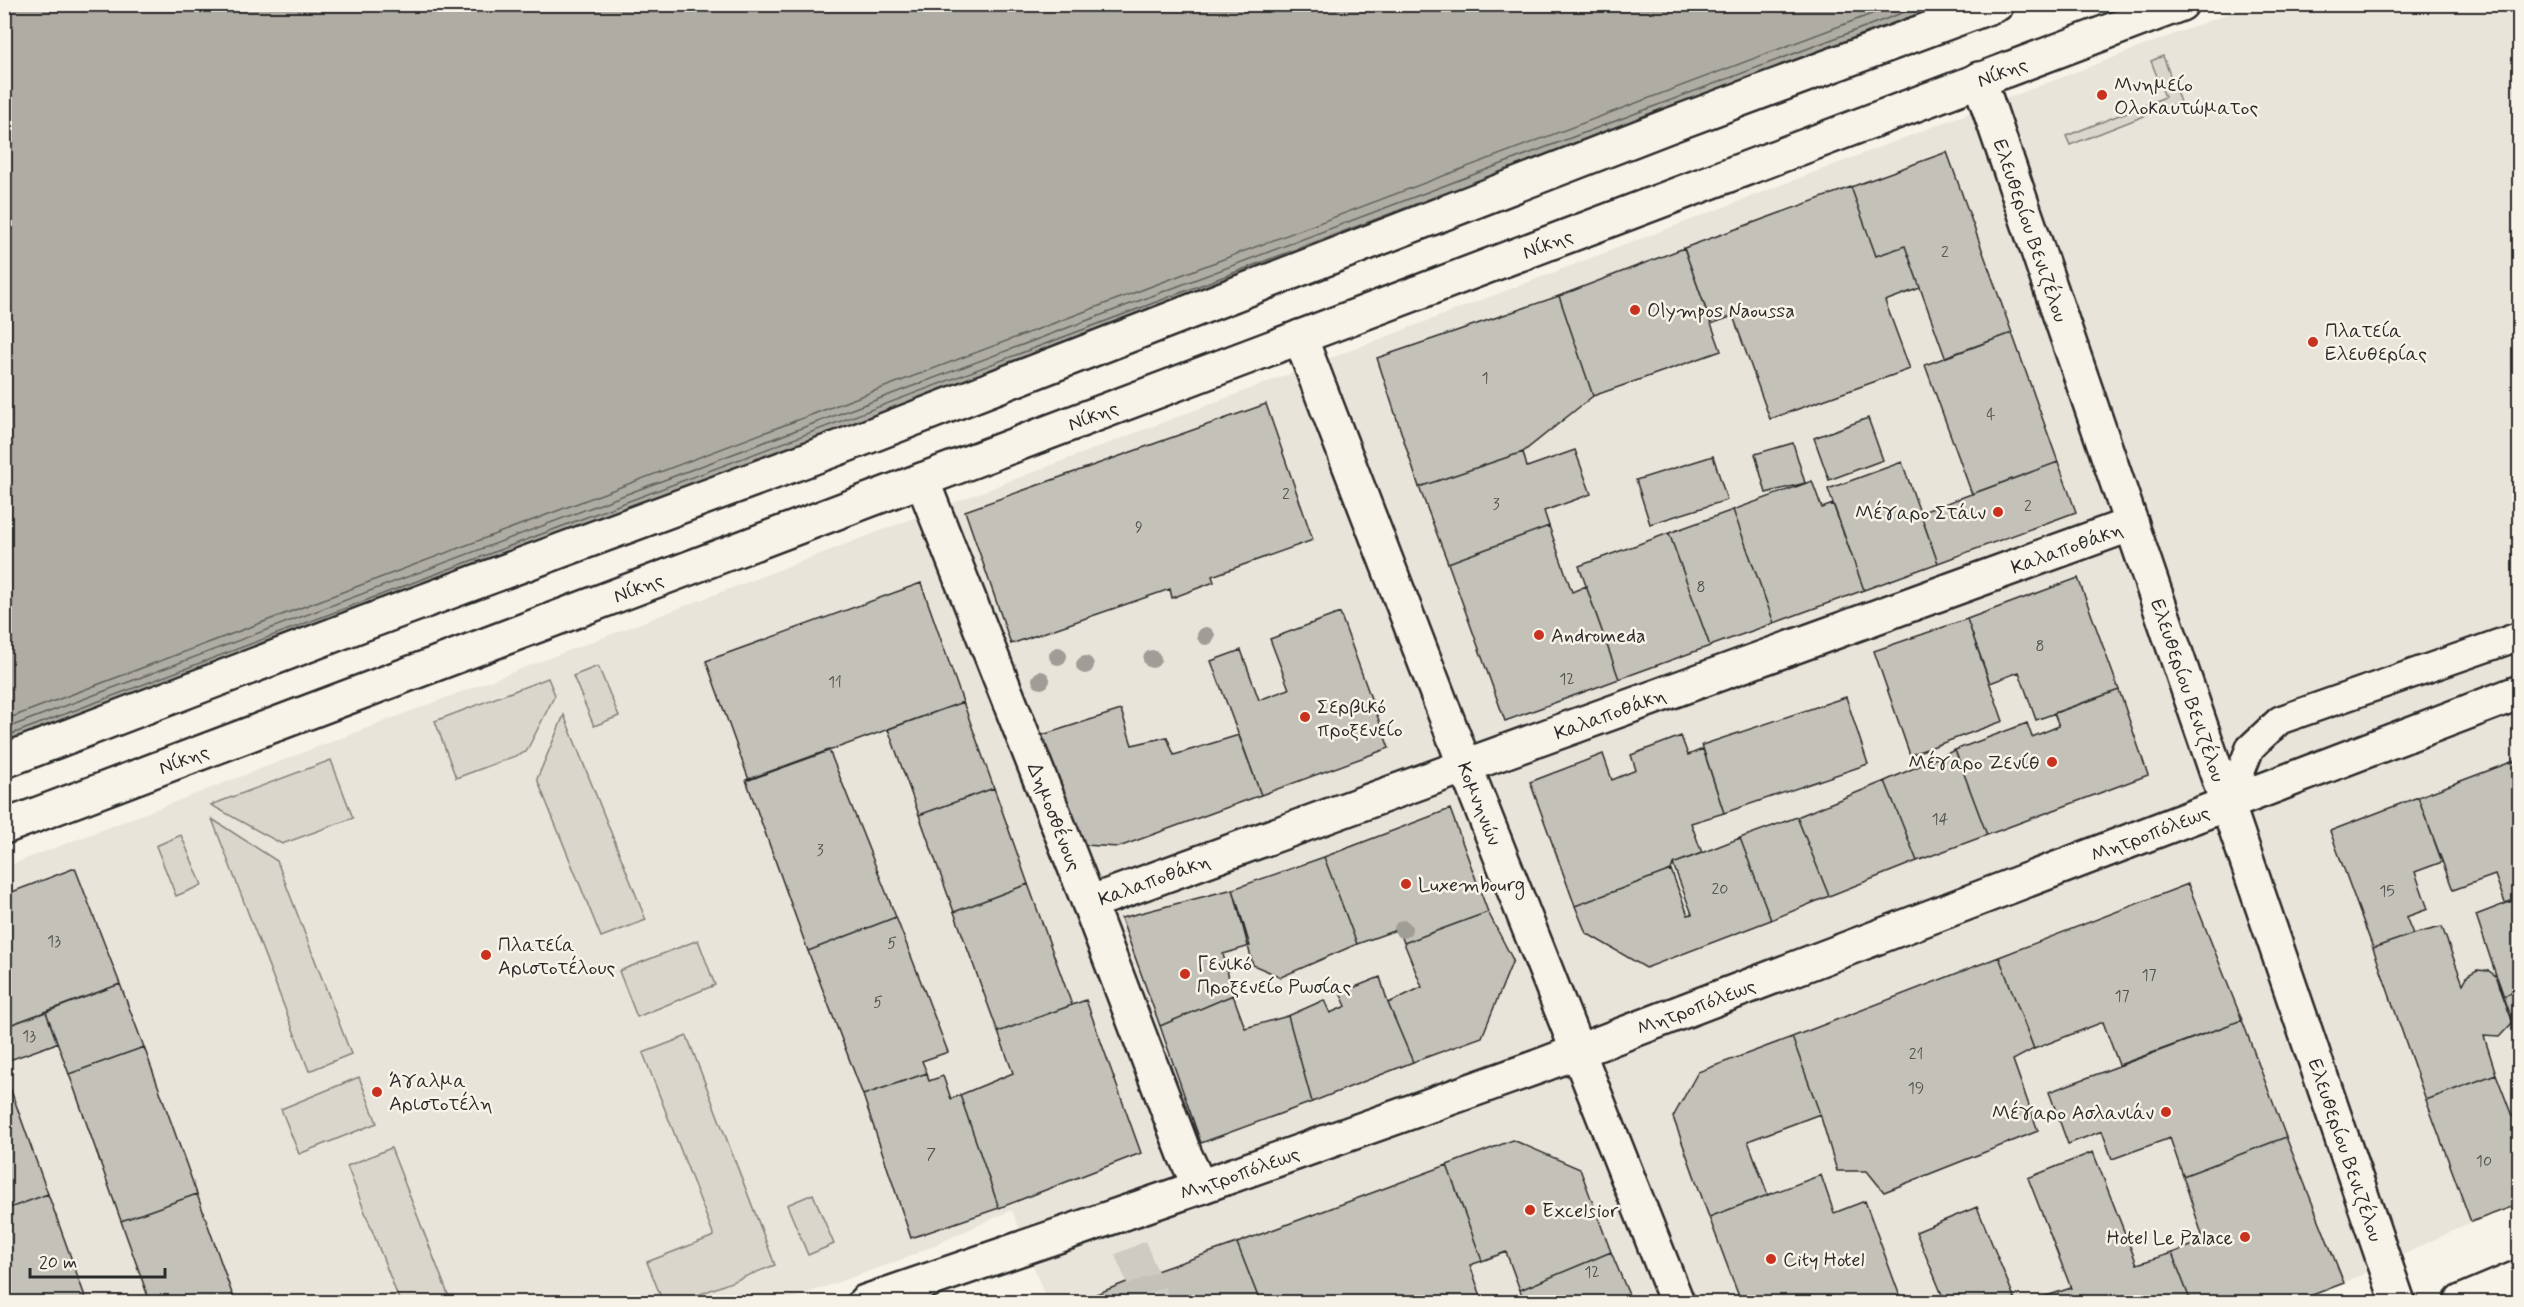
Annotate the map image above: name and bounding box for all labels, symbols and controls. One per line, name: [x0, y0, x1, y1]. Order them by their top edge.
street label: Νίκης: [1974, 51, 2032, 95]
place label: Μνημείο Ολοκαυτώματος: [2114, 72, 2258, 122]
marker: Μνημείο Ολοκαυτώματος: [2095, 88, 2109, 102]
street label: Ελευθερίου Βενιζέλου: [1986, 136, 2073, 326]
street label: Νίκης: [1519, 223, 1577, 267]
house number: 2: [1941, 242, 1949, 263]
place label: Olympos Naoussa: [1647, 298, 1795, 325]
marker: Olympos Naoussa: [1628, 303, 1642, 317]
place label: Πλατεία Ελευθερίας: [2325, 318, 2427, 368]
marker: Πλατεία Ελευθερίας: [2306, 335, 2320, 349]
house number: 1: [1481, 368, 1489, 389]
street label: Νίκης: [1064, 395, 1123, 439]
house number: 4: [1986, 404, 1996, 425]
house number: 2: [1282, 484, 1290, 505]
house number: 3: [1492, 494, 1500, 515]
house number: 2: [2024, 496, 2032, 517]
place label: Μέγαρο Στάιν: [1855, 500, 1986, 527]
marker: Μέγαρο Στάιν: [1991, 505, 2005, 519]
street label: Καλαποθάκη: [2008, 516, 2127, 582]
house number: 9: [1135, 517, 1143, 538]
street label: Νίκης: [610, 567, 668, 610]
house number: 8: [1696, 577, 1706, 598]
street label: Ελευθερίου Βενιζέλου: [2143, 595, 2231, 786]
place label: Andromeda: [1551, 623, 1646, 650]
marker: Andromeda: [1532, 628, 1546, 642]
house number: 8: [2035, 636, 2045, 657]
house number: 12: [1559, 669, 1575, 690]
house number: 11: [828, 672, 842, 693]
street label: Καλαποθάκη: [1551, 682, 1670, 748]
place label: Σερβικό προξενείο: [1317, 694, 1403, 744]
marker: Σερβικό προξενείο: [1298, 710, 1312, 724]
street label: Νίκης: [155, 739, 213, 782]
place label: Μέγαρο Ζενίθ: [1908, 750, 2040, 777]
marker: Μέγαρο Ζενίθ: [2045, 755, 2059, 769]
street label: Κομνηνών: [1450, 758, 1507, 850]
street label: Δημοσθένους: [1020, 759, 1087, 876]
street label: Μητροπόλεως: [2087, 800, 2214, 869]
house number: 14: [1932, 809, 1949, 830]
house number: 3: [816, 840, 824, 861]
street label: Καλαποθάκη: [1095, 848, 1214, 913]
place label: Luxembourg: [1418, 872, 1525, 900]
marker: Luxembourg: [1399, 877, 1413, 891]
house number: 20: [1712, 879, 1729, 900]
house number: 15: [2379, 881, 2395, 902]
house number: 13: [47, 931, 61, 952]
place label: Πλατεία Αριστοτέλους: [498, 932, 616, 982]
house number: 5: [887, 933, 897, 954]
marker: Πλατεία Αριστοτέλους: [479, 948, 493, 962]
place label: Γενικό Προξενείο Ρωσίας: [1197, 951, 1351, 1001]
house number: 17: [2141, 965, 2157, 986]
marker: Γενικό Προξενείο Ρωσίας: [1178, 967, 1192, 981]
street label: Μητροπόλεως: [1633, 973, 1760, 1043]
house number: 17: [2114, 986, 2130, 1007]
house number: 5: [873, 992, 883, 1013]
house number: 13: [22, 1026, 36, 1047]
house number: 21: [1909, 1044, 1923, 1065]
street label: Ελευθερίου Βενιζέλου: [2301, 1055, 2388, 1246]
place label: Άγαλμα Αριστοτέλη: [389, 1068, 493, 1118]
house number: 19: [1908, 1078, 1924, 1099]
marker: Άγαλμα Αριστοτέλη: [370, 1085, 384, 1099]
place label: Μέγαρο Ασλανιάν: [1992, 1100, 2154, 1127]
marker: Μέγαρο Ασλανιάν: [2159, 1105, 2173, 1119]
street label: Μητροπόλεως: [1176, 1141, 1304, 1208]
house number: 7: [926, 1144, 936, 1165]
house number: 10: [2476, 1151, 2492, 1172]
place label: Excelsior: [1542, 1198, 1619, 1225]
marker: Excelsior: [1523, 1203, 1537, 1217]
place label: Hotel Le Palace: [2107, 1225, 2233, 1252]
marker: Hotel Le Palace: [2238, 1230, 2252, 1244]
scale bar: [30, 1241, 165, 1279]
place label: City Hotel: [1783, 1247, 1865, 1274]
text: 20 m: [39, 1251, 77, 1275]
marker: City Hotel: [1764, 1252, 1778, 1266]
house number: 12: [1584, 1262, 1600, 1283]

